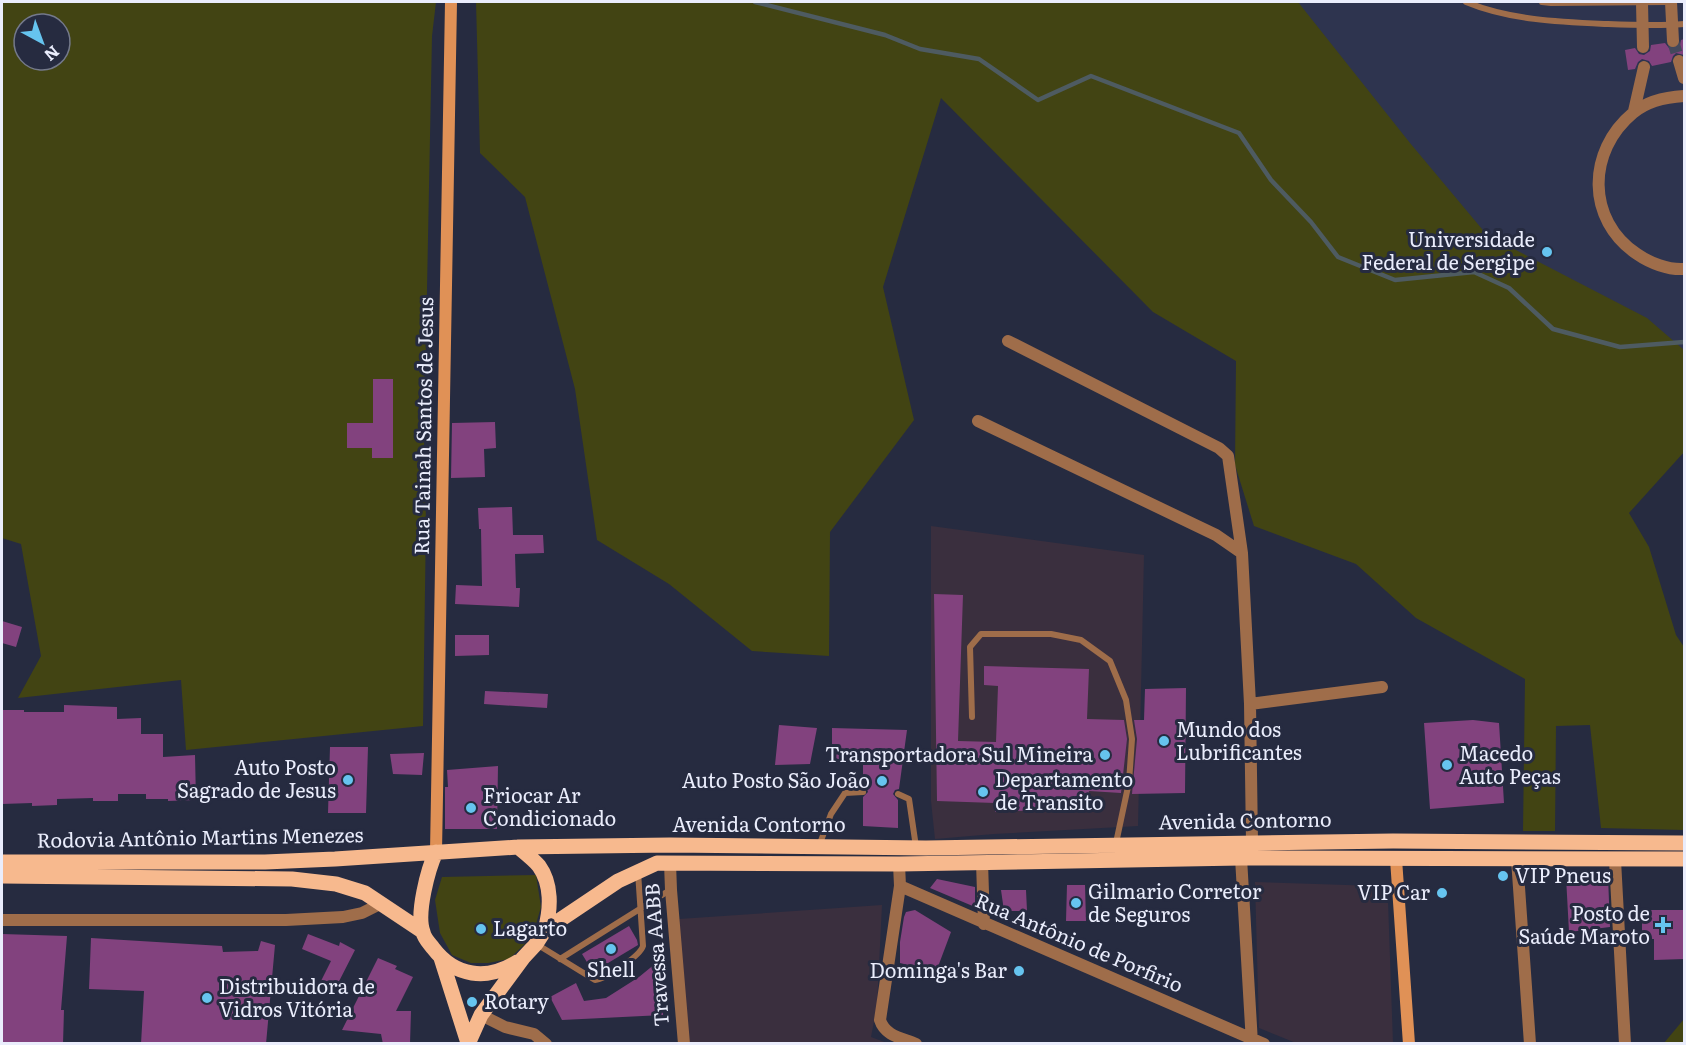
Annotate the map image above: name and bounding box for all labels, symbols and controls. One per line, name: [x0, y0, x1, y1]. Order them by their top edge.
north arrow: [12, 12, 72, 72]
text: N: [40, 41, 65, 68]
place label: Universidade Federal de Sergipe: [1361, 223, 1535, 276]
marker: Universidade Federal de Sergipe: [1540, 245, 1554, 259]
street label: Rua Tainah Santos de Jesus: [405, 297, 439, 555]
place label: Mundo dos Lubrificantes: [1176, 713, 1302, 766]
marker: Mundo dos Lubrificantes: [1157, 734, 1171, 748]
place label: Macedo Auto Peças: [1459, 737, 1561, 790]
place label: Transportadora Sul Mineira: [825, 738, 1093, 768]
marker: Transportadora Sul Mineira: [1098, 748, 1112, 762]
place label: Auto Posto Sagrado de Jesus: [177, 751, 336, 804]
marker: Macedo Auto Peças: [1440, 758, 1454, 772]
place label: Departamento de Transito: [995, 763, 1133, 816]
place label: Auto Posto São João: [682, 764, 870, 794]
marker: Auto Posto Sagrado de Jesus: [341, 773, 355, 787]
marker: Auto Posto São João: [875, 774, 889, 788]
place label: Friocar Ar Condicionado: [483, 779, 616, 832]
marker: Departamento de Transito: [976, 785, 990, 799]
marker: Friocar Ar Condicionado: [464, 801, 478, 815]
street label: Avenida Contorno: [1158, 802, 1332, 836]
street label: Avenida Contorno: [672, 808, 846, 838]
street label: Rodovia Antônio Martins Menezes: [36, 818, 364, 854]
place label: VIP Pneus: [1515, 859, 1611, 889]
marker: VIP Pneus: [1496, 869, 1510, 883]
place label: Gilmario Corretor de Seguros: [1088, 875, 1262, 928]
place label: VIP Car: [1357, 876, 1431, 906]
street label: Travessa AABB: [635, 882, 675, 1028]
street label: Rua Antônio de Porfirio: [971, 884, 1188, 999]
marker: VIP Car: [1435, 886, 1449, 900]
marker: Gilmario Corretor de Seguros: [1069, 896, 1083, 910]
place label: Posto de Saúde Maroto: [1518, 897, 1650, 950]
place label: Lagarto: [493, 912, 567, 942]
marker: Posto de Saúde Maroto: [1654, 916, 1672, 934]
marker: Lagarto: [474, 922, 488, 936]
marker: Shell: [604, 942, 618, 956]
place label: Shell: [587, 953, 636, 983]
place label: Dominga's Bar: [870, 954, 1008, 984]
marker: Dominga's Bar: [1012, 964, 1026, 978]
place label: Distribuidora de Vidros Vitória: [219, 970, 375, 1023]
place label: Rotary: [484, 985, 549, 1015]
marker: Distribuidora de Vidros Vitória: [200, 991, 214, 1005]
marker: Rotary: [465, 995, 479, 1009]

